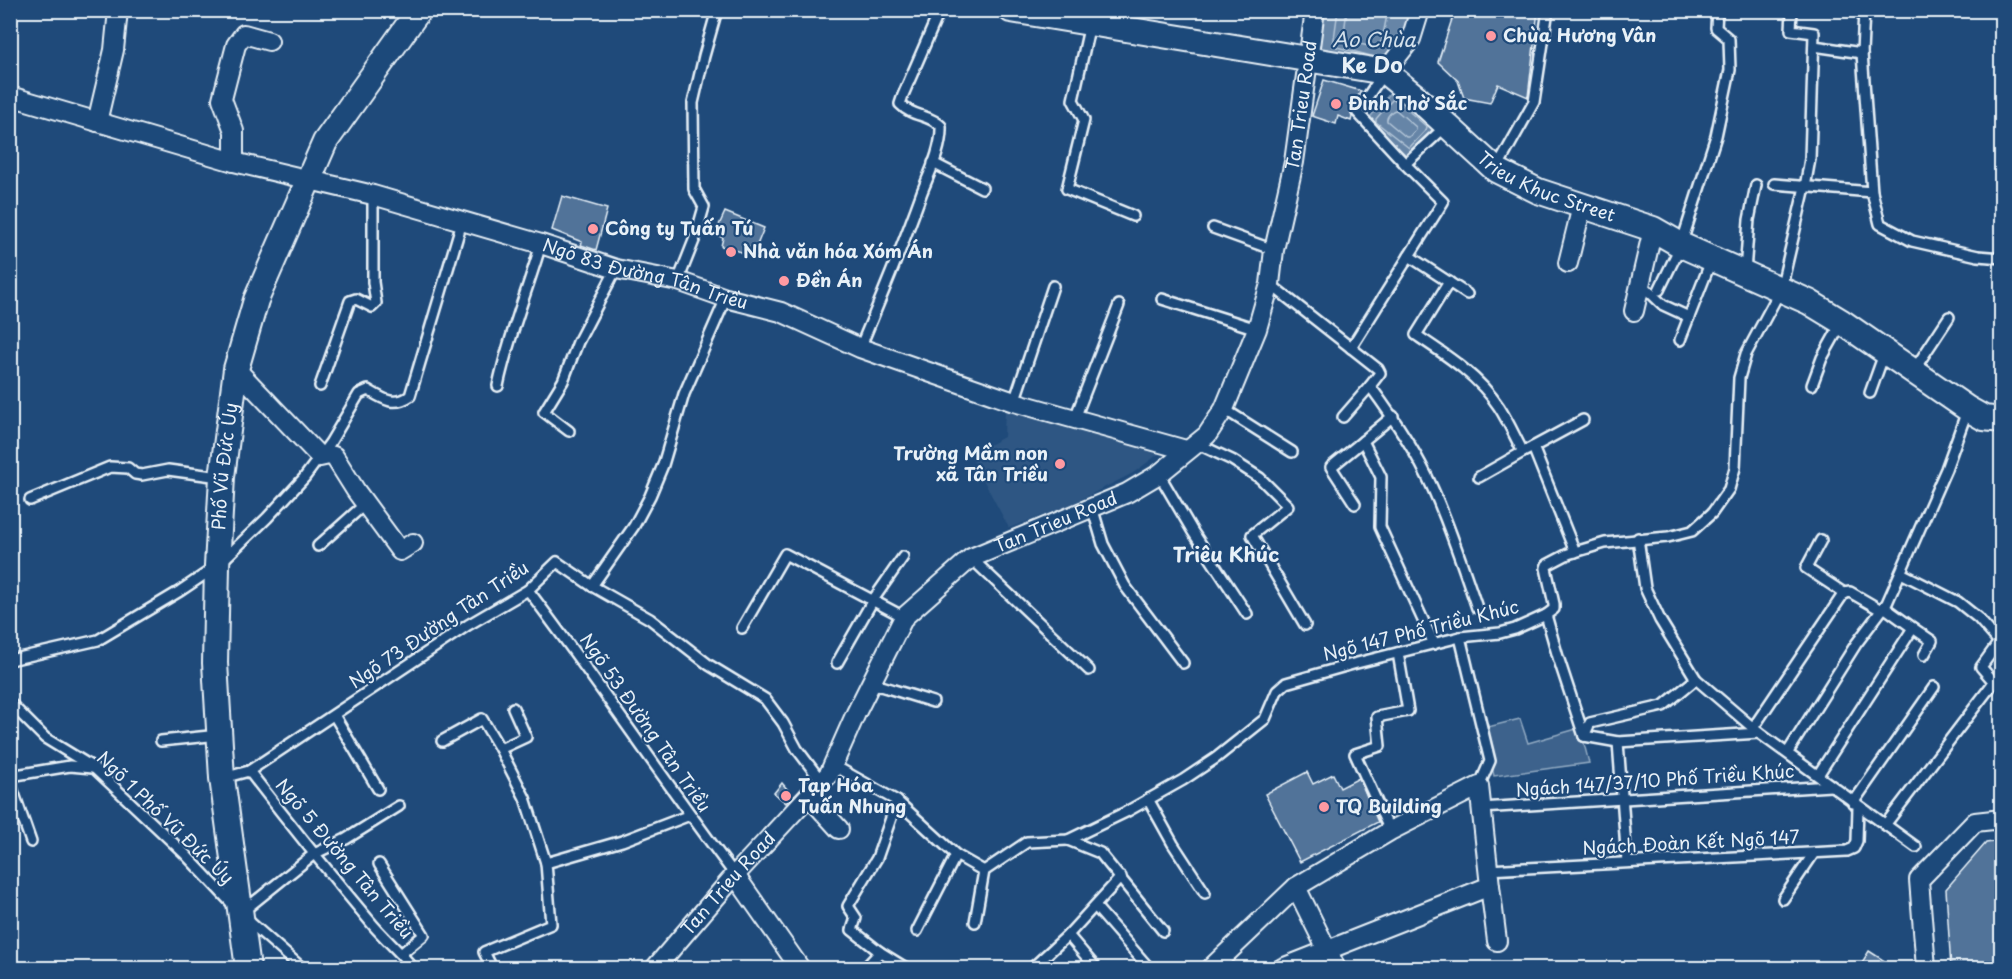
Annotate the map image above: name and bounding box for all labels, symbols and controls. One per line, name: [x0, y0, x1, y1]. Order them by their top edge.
place label: Chùa Hương Vân: [1503, 21, 1656, 48]
water label: Ao Chùa: [1332, 24, 1416, 54]
marker: Chùa Hương Vân: [1484, 29, 1498, 43]
street label: Tan Trieu Road: [1278, 39, 1323, 173]
district label: Ke Do: [1341, 48, 1403, 80]
place label: Đình Thờ Sắc: [1348, 89, 1468, 116]
marker: Đình Thờ Sắc: [1329, 97, 1343, 111]
street label: Trieu Khuc Street: [1472, 144, 1619, 228]
place label: Công ty Tuấn Tú: [605, 214, 754, 241]
marker: Công ty Tuấn Tú: [586, 222, 600, 236]
street label: Ngõ 83 Đường Tân Triều: [539, 230, 751, 315]
place label: Nhà văn hóa Xóm Án: [743, 237, 933, 264]
marker: Nhà văn hóa Xóm Án: [724, 245, 738, 259]
place label: Đền Án: [796, 266, 862, 293]
marker: Đền Án: [777, 274, 791, 288]
street label: Phố Vũ Đức Úy: [204, 401, 244, 531]
place label: Trường Mầm non xã Tân Triều: [893, 439, 1048, 487]
marker: Trường Mầm non xã Tân Triều: [1053, 457, 1067, 471]
street label: Tan Trieu Road: [990, 484, 1121, 559]
district label: Triêu Khúc: [1173, 539, 1279, 569]
street label: Ngõ 73 Đường Tân Triều: [343, 553, 533, 694]
street label: Ngõ 147 Phố Triều Khúc: [1320, 592, 1521, 667]
street label: Ngõ 53 Đường Tân Triều: [574, 627, 718, 817]
street label: Ngõ 1 Phố Vũ Đức Úy: [91, 744, 241, 890]
street label: Ngách 147/37/10 Phố Triều Khúc: [1515, 756, 1795, 803]
place label: Tạp Hóa Tuấn Nhung: [798, 771, 906, 819]
street label: Ngõ 5 Đường Tân Triều: [270, 772, 420, 944]
marker: Tạp Hóa Tuấn Nhung: [779, 789, 793, 803]
place label: TQ Building: [1336, 792, 1442, 819]
marker: TQ Building: [1317, 800, 1331, 814]
street label: Ngách Đoàn Kết Ngõ 147: [1582, 822, 1800, 861]
street label: Tan Trieu Road: [674, 825, 781, 941]

